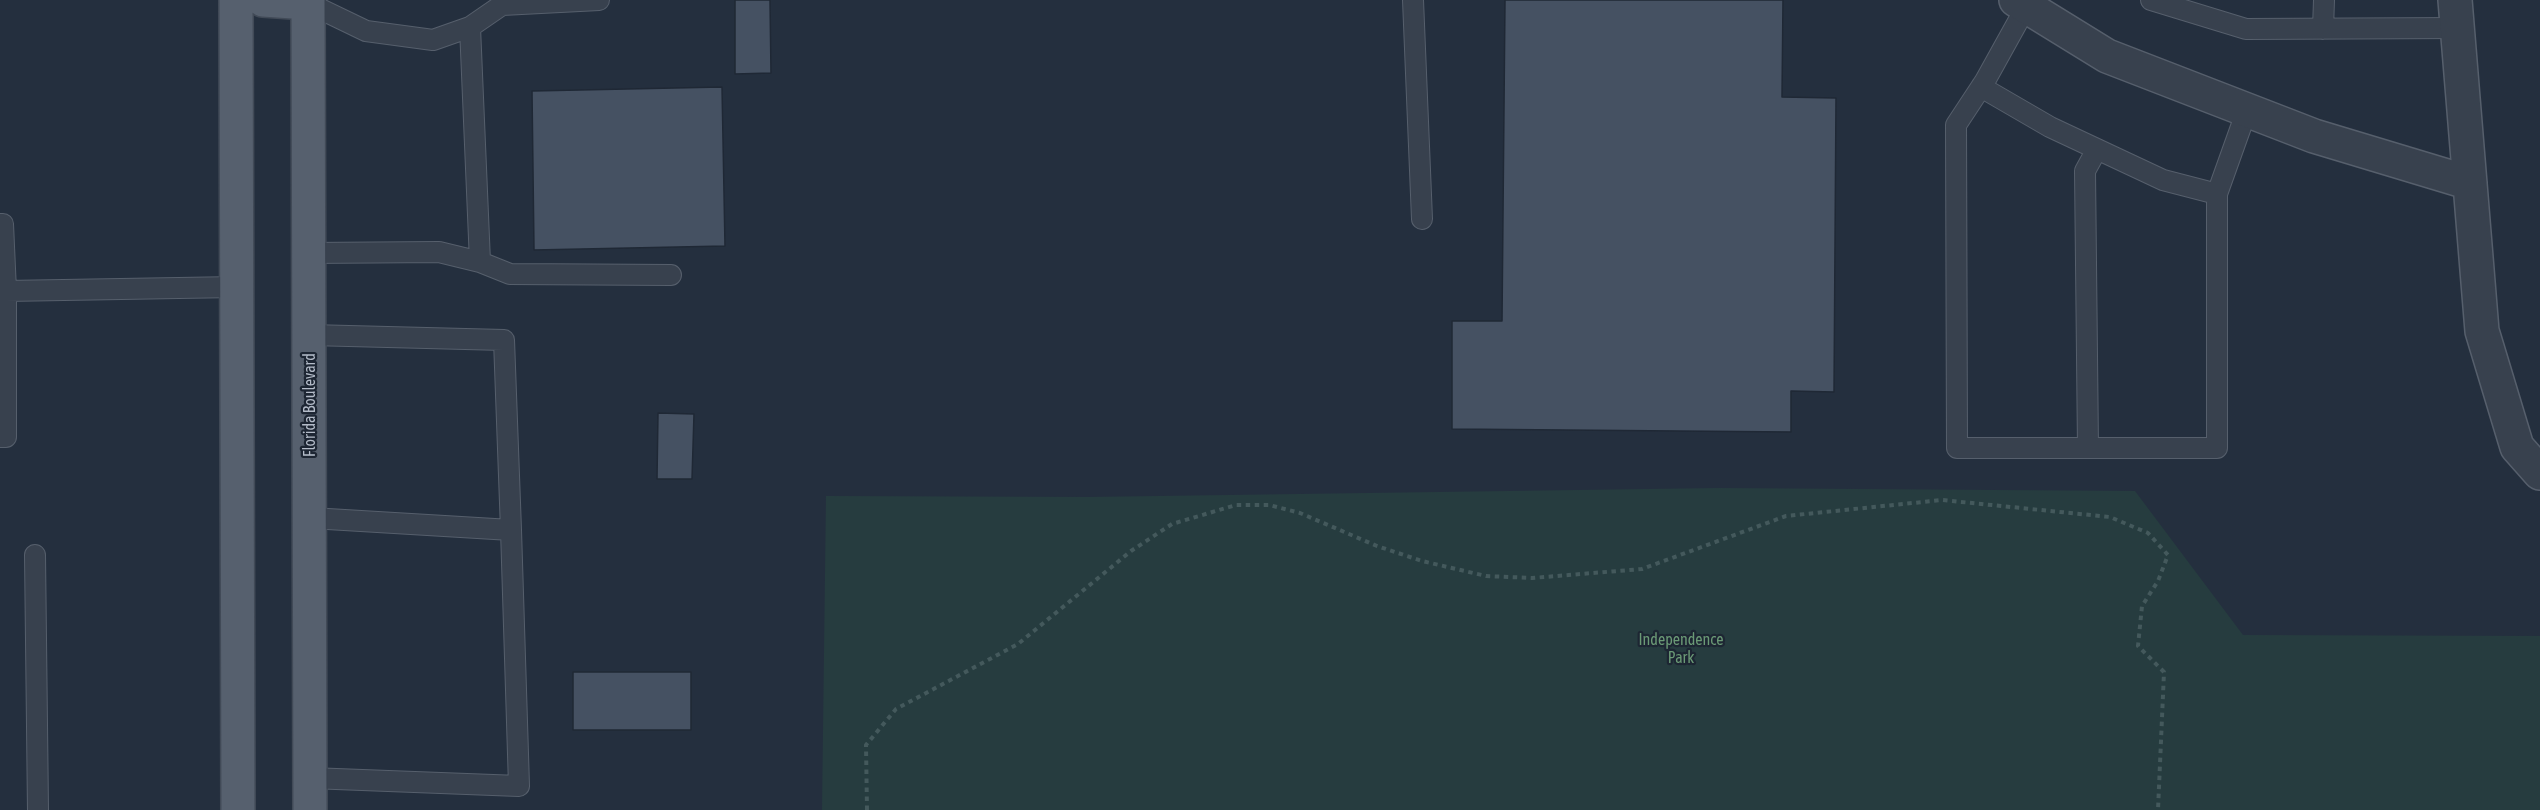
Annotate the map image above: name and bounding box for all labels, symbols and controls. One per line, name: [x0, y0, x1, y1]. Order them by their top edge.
street label: Florida Boulevard: [300, 353, 320, 457]
park label: Independence Park: [1638, 630, 1724, 668]

